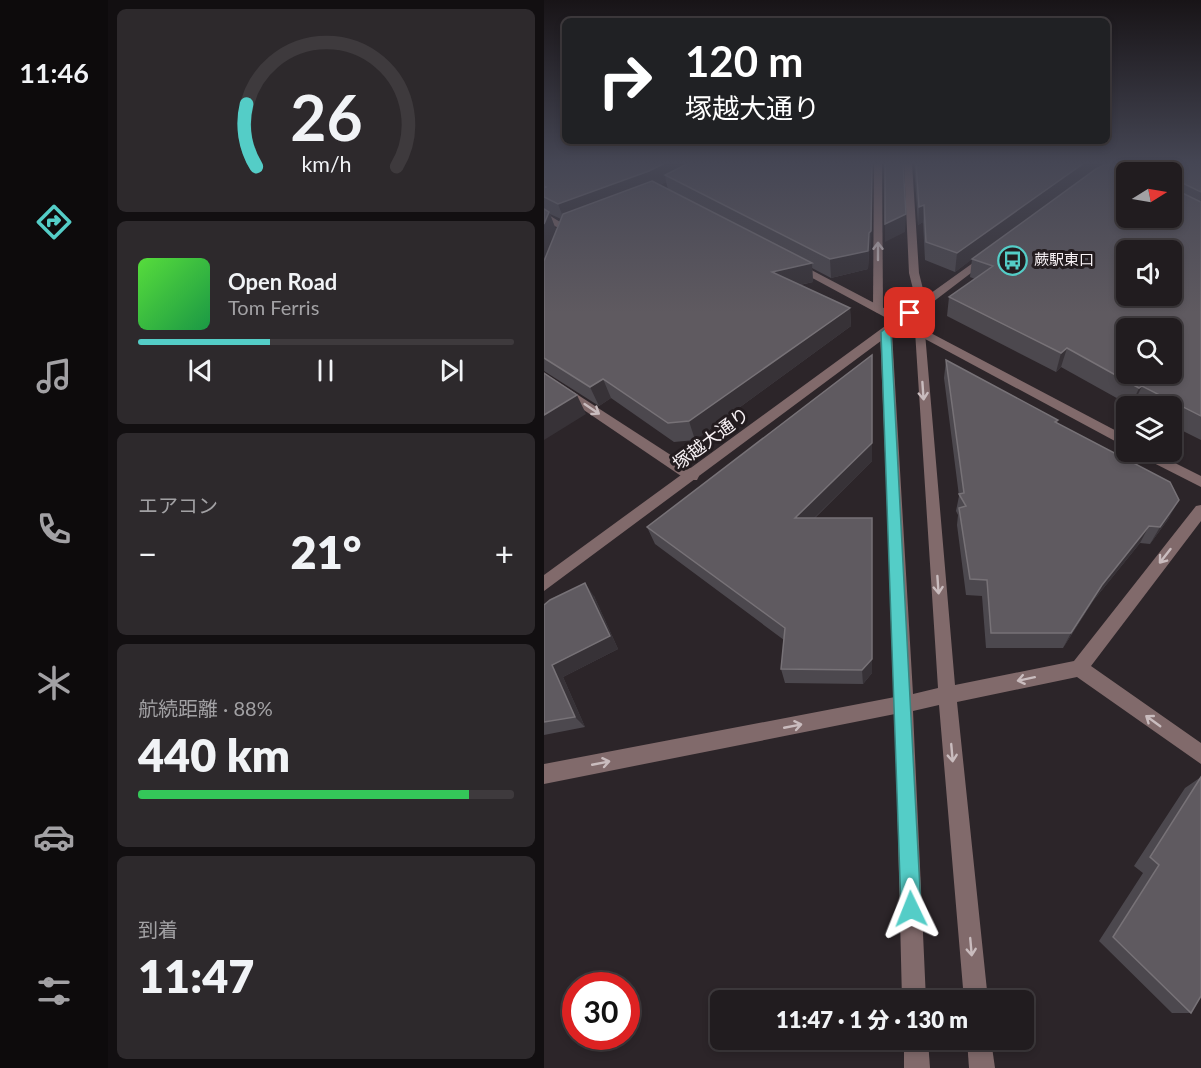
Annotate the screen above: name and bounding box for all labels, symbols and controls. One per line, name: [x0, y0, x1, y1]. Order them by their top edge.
text: 120 m: [685, 36, 803, 86]
icon: right: [586, 42, 664, 120]
text: 11:46: [19, 56, 89, 89]
text: 26: [290, 80, 362, 155]
text: 塚越大通り: [685, 91, 820, 124]
text: km/h: [301, 152, 351, 178]
north arrow: [1116, 162, 1182, 228]
map controls: [1116, 162, 1182, 462]
icon: directions: [33, 201, 75, 243]
button: sound: [1116, 240, 1182, 306]
one-way arrow: [872, 242, 884, 262]
bus stop icon: 蕨駅東口: [997, 244, 1029, 276]
place label: 蕨駅東口: [1034, 250, 1094, 268]
text: Open Road: [228, 268, 337, 295]
pin: [884, 287, 935, 338]
text: Tom Ferris: [228, 295, 319, 319]
icon: arrive: [893, 296, 926, 329]
button: search: [1116, 318, 1182, 384]
icon: previous: [184, 354, 217, 387]
icon: pause: [309, 354, 342, 387]
icon: next: [435, 354, 468, 387]
icon: music: [33, 355, 75, 397]
one-way arrow: [918, 380, 929, 400]
button: layers: [1116, 396, 1182, 462]
street label: 塚越大通り: [668, 402, 753, 474]
one-way arrow: [584, 403, 600, 415]
text: エアコン: [138, 493, 218, 517]
icon: phone: [33, 508, 75, 550]
text: 21°: [291, 525, 361, 579]
text: −: [138, 533, 157, 573]
text: +: [495, 533, 514, 573]
one-way arrow: [1158, 548, 1171, 564]
one-way arrow: [933, 575, 944, 595]
icon: climate: [33, 662, 75, 704]
one-way arrow: [1017, 674, 1036, 685]
text: 航続距離 · 88%: [138, 696, 273, 720]
one-way arrow: [1145, 715, 1162, 727]
one-way arrow: [783, 720, 802, 731]
text: 440 km: [138, 728, 290, 782]
one-way arrow: [947, 742, 958, 762]
one-way arrow: [591, 757, 611, 768]
icon: car: [33, 816, 75, 858]
position arrow: [879, 877, 943, 941]
text: 到着: [138, 917, 178, 941]
one-way arrow: [966, 937, 977, 956]
text: 11:47: [138, 949, 254, 1003]
icon: filters: [33, 970, 75, 1012]
speed limit sign: 30: [562, 972, 640, 1050]
text: 11:47 · 1 分 · 130 m: [776, 1006, 968, 1033]

